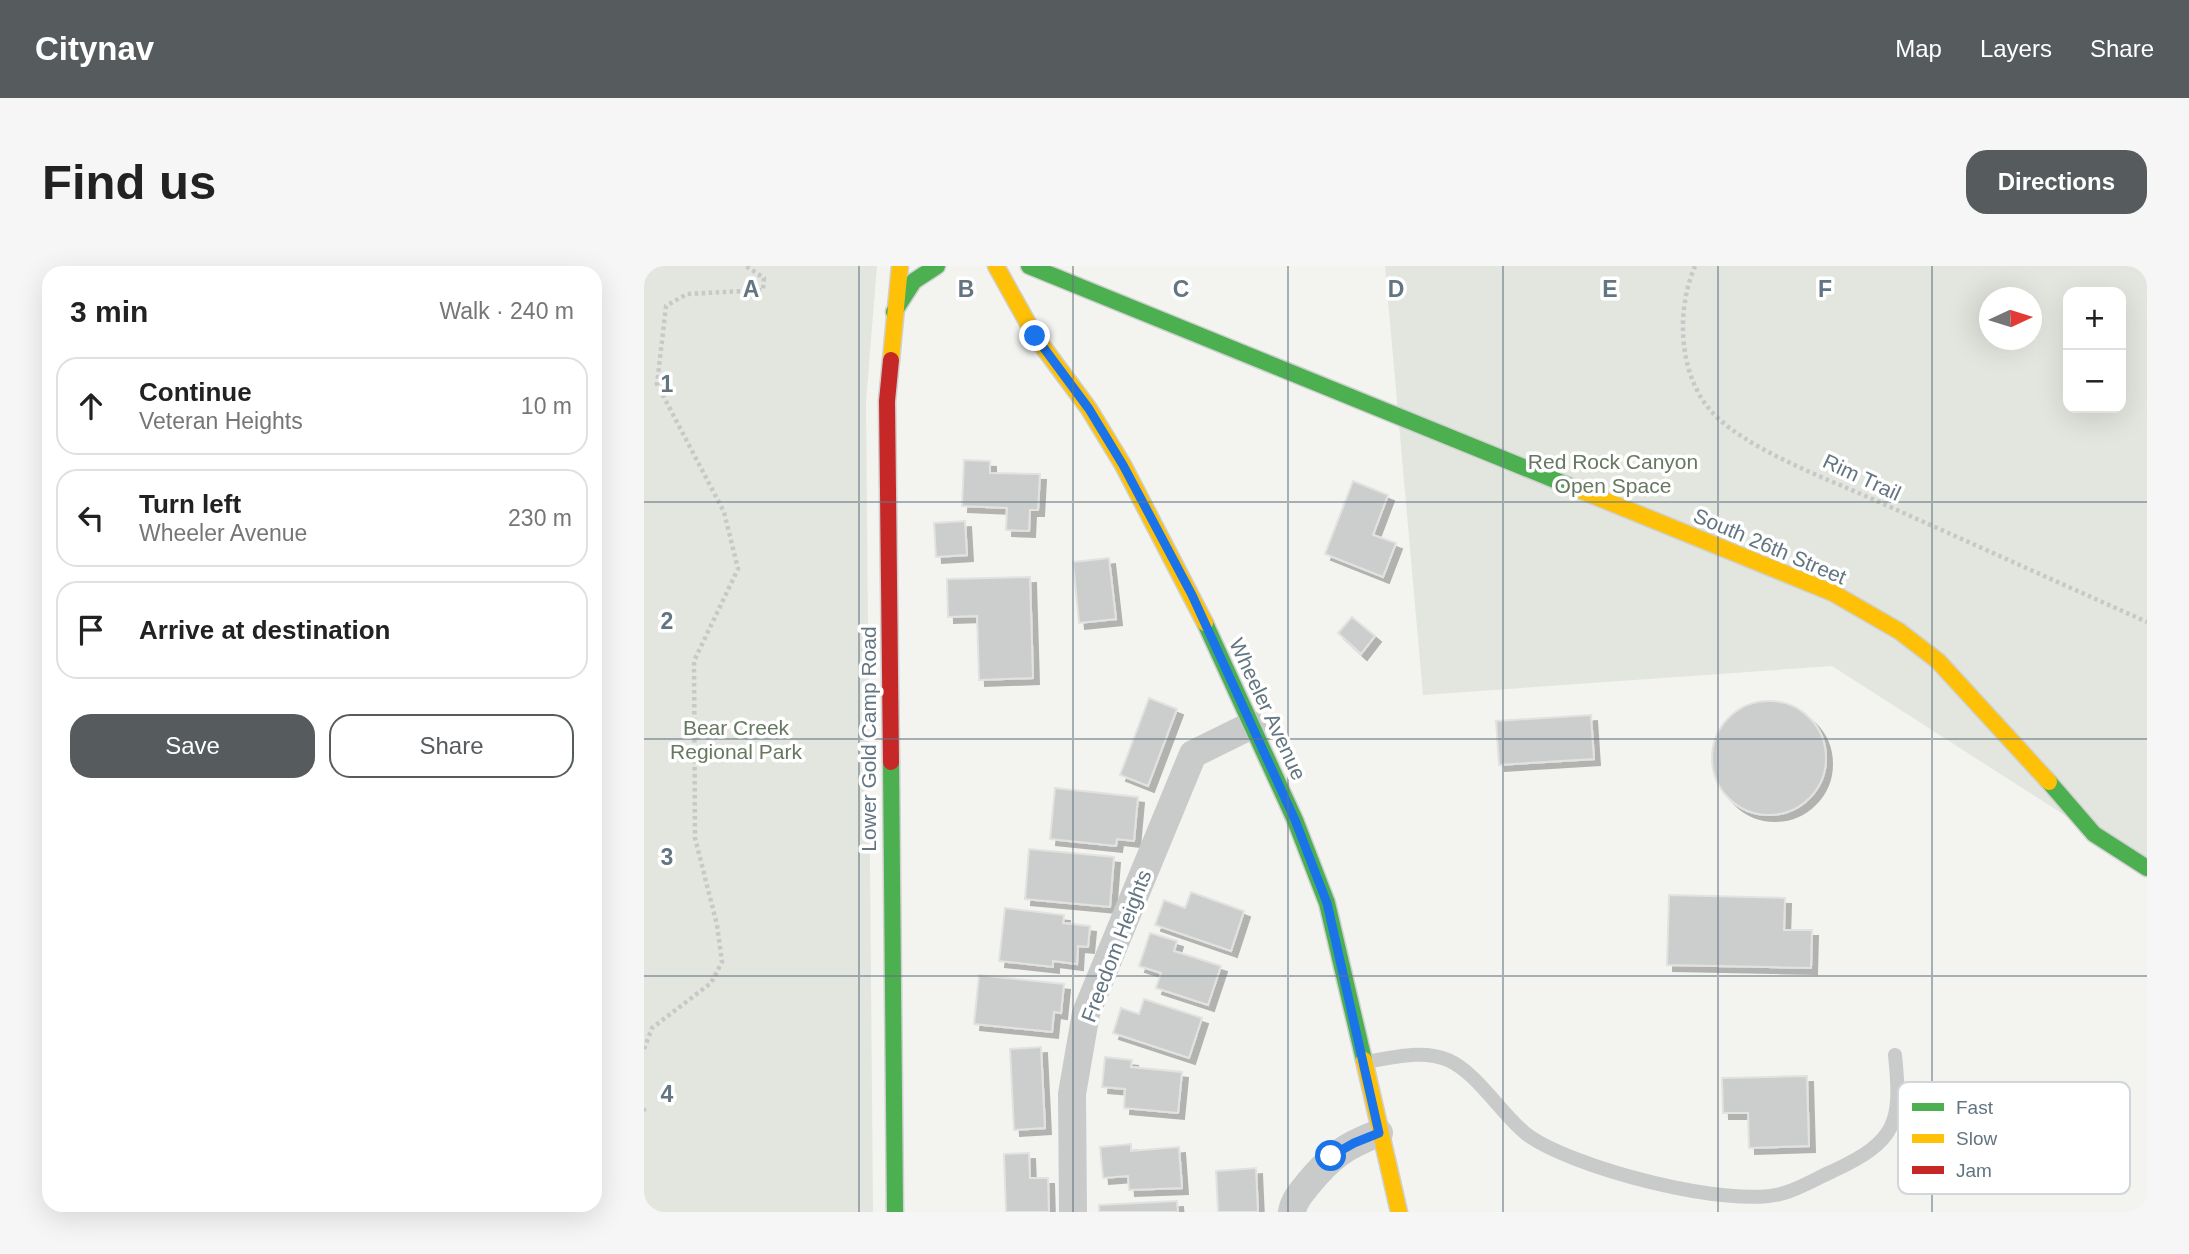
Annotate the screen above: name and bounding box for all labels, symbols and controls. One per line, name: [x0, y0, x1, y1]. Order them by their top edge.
text: Citynav: [35, 30, 154, 67]
text: Map: [1895, 35, 1942, 62]
text: Layers: [1980, 35, 2052, 62]
text: Share: [2090, 35, 2154, 62]
button: Directions: [1966, 150, 2147, 214]
text: Find us: [42, 155, 216, 209]
text: A: [743, 276, 759, 302]
text: B: [958, 276, 974, 302]
text: C: [1173, 276, 1189, 302]
text: D: [1388, 276, 1404, 302]
text: E: [1602, 276, 1618, 302]
text: F: [1818, 276, 1832, 302]
north arrow: [1979, 287, 2042, 350]
map controls: [2063, 287, 2126, 413]
button: +: [2063, 287, 2126, 350]
text: 3 min: [70, 295, 148, 328]
text: Walk · 240 m: [439, 298, 574, 324]
route end: [1019, 320, 1050, 351]
button: −: [2063, 350, 2126, 413]
text: 1: [661, 371, 674, 397]
text: Continue: [139, 377, 252, 407]
icon: ahead: [72, 387, 110, 425]
text: 10 m: [521, 393, 572, 419]
text: Veteran Heights: [139, 408, 303, 434]
street label: Rim Trail: [1820, 449, 1904, 505]
park label: Red Rock Canyon Open Space: [1528, 450, 1698, 497]
text: Turn left: [139, 489, 241, 519]
icon: left: [72, 499, 110, 537]
street label: South 26th Street: [1690, 503, 1850, 589]
text: 230 m: [508, 505, 572, 531]
text: Wheeler Avenue: [139, 520, 307, 546]
text: 2: [661, 608, 673, 634]
icon: arrive: [72, 611, 110, 649]
text: Arrive at destination: [139, 615, 390, 645]
street label: Lower Gold Camp Road: [857, 626, 880, 852]
street label: Wheeler Avenue: [1225, 634, 1311, 784]
button: Save: [70, 714, 315, 778]
button: Share: [329, 714, 574, 778]
park label: Bear Creek Regional Park: [670, 716, 802, 763]
text: 3: [661, 844, 673, 870]
street label: Freedom Heights: [1076, 867, 1156, 1025]
text: 4: [661, 1081, 674, 1107]
legend: [1898, 1082, 2130, 1194]
text: Fast: [1956, 1097, 1994, 1118]
text: Slow: [1956, 1128, 1997, 1149]
route start: [1315, 1140, 1346, 1171]
text: Jam: [1956, 1160, 1992, 1181]

